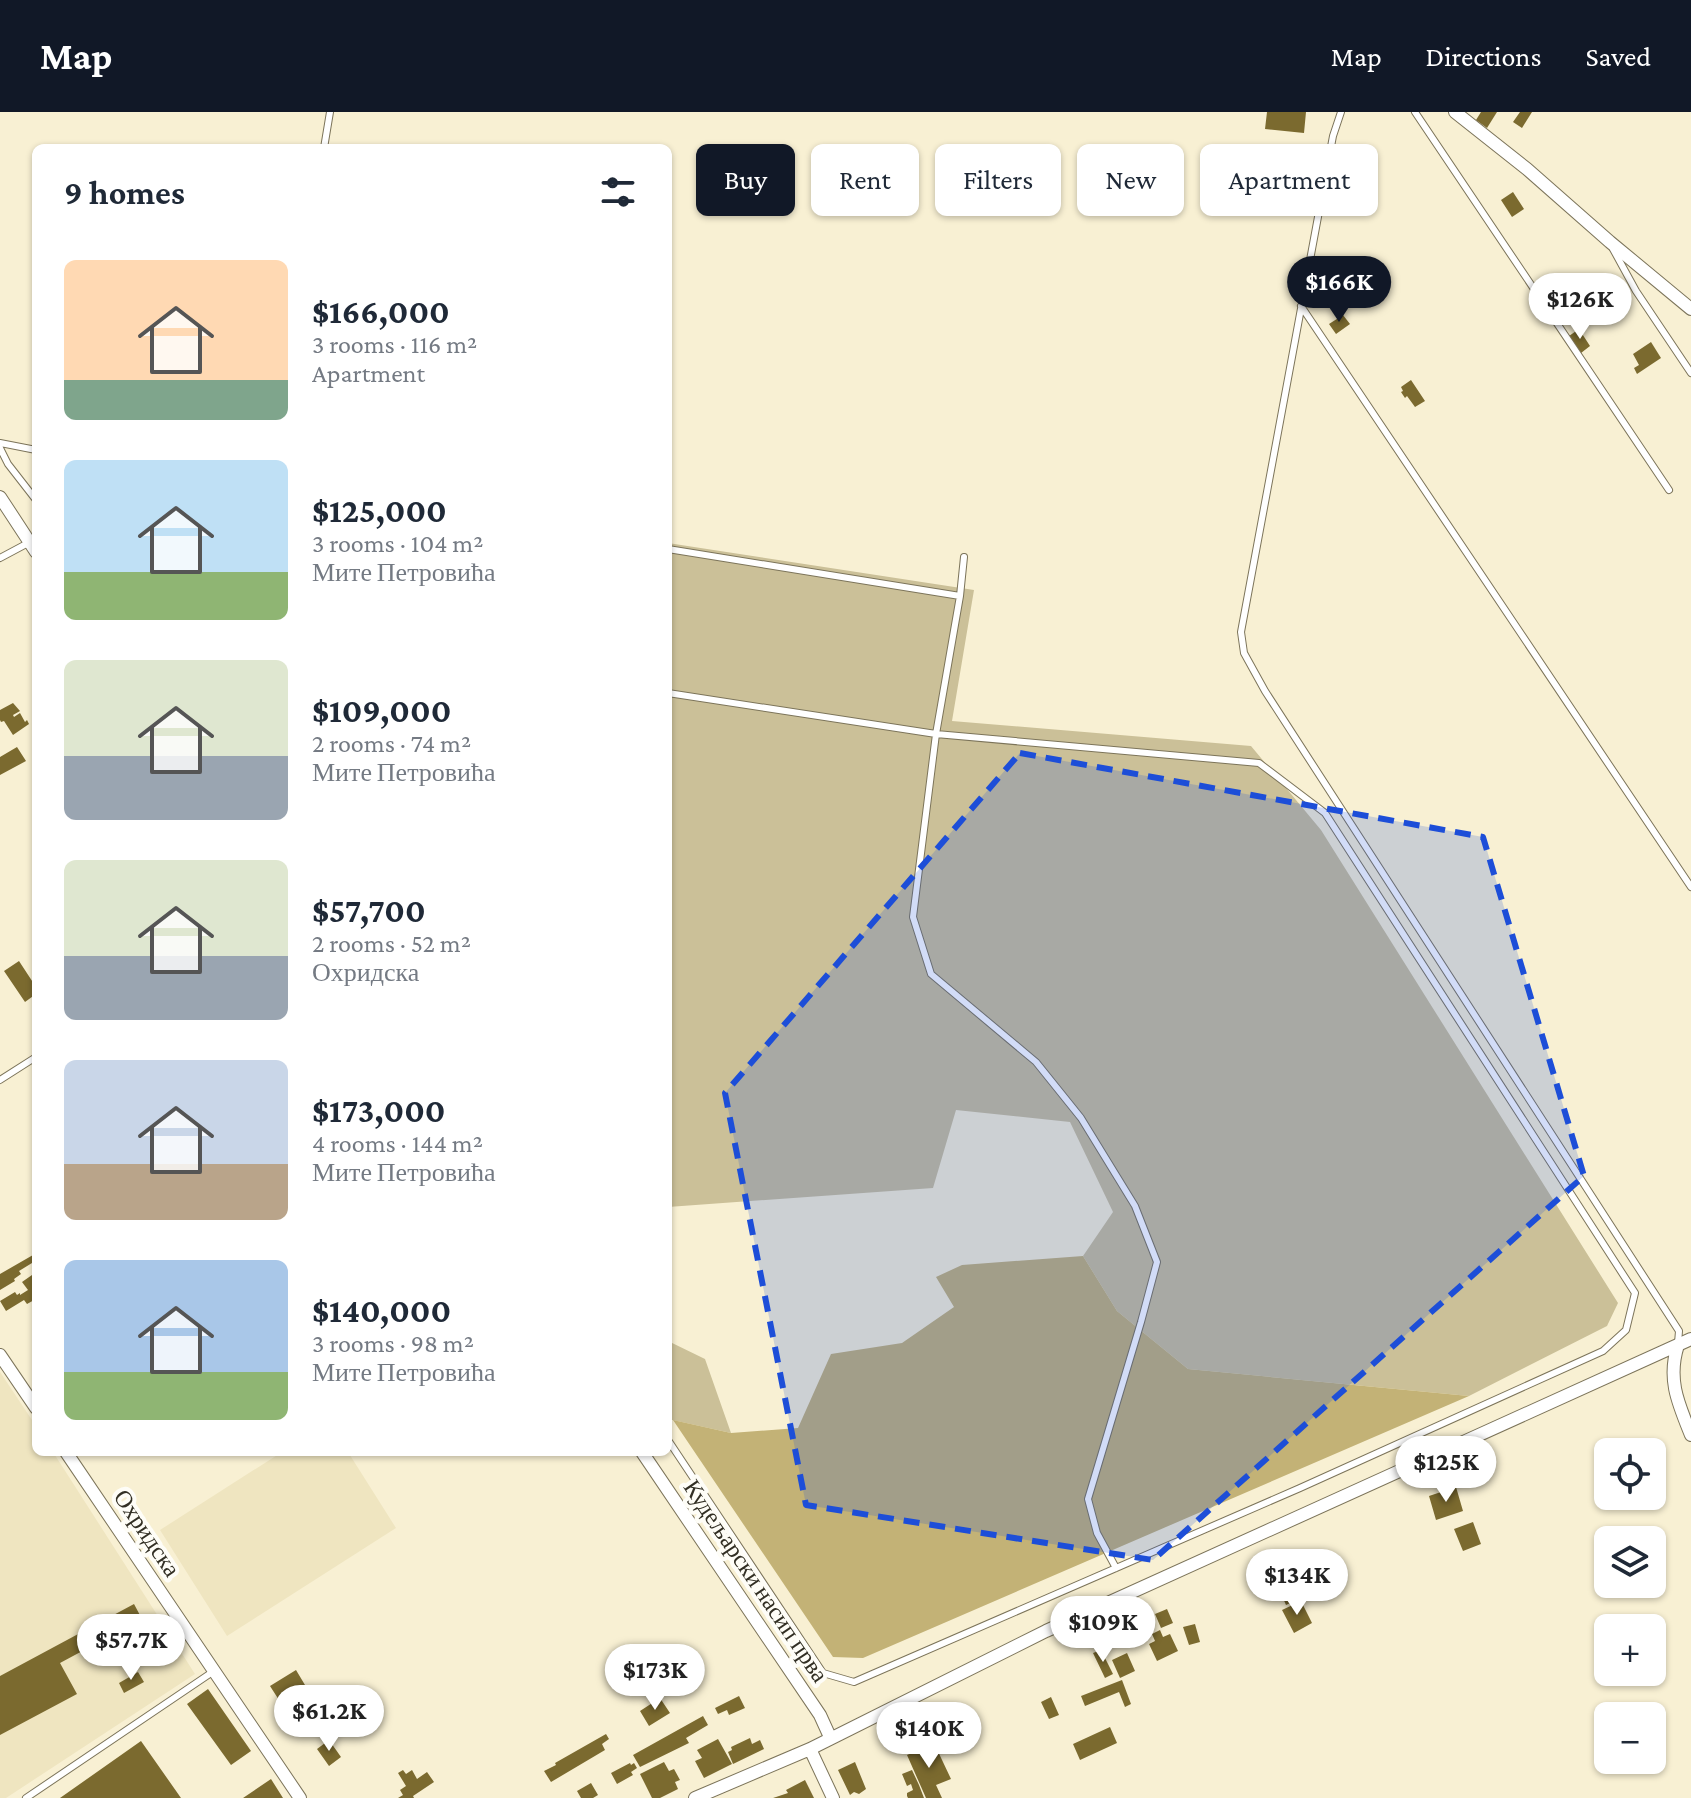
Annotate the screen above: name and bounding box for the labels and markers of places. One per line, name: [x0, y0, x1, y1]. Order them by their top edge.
pin: $166K: [1283, 256, 1395, 324]
pin: $126K: [1524, 273, 1636, 341]
pin: $125K: [1390, 1436, 1502, 1504]
pin: $134K: [1241, 1549, 1353, 1617]
pin: $109K: [1047, 1596, 1159, 1664]
pin: $57.7K: [66, 1614, 196, 1682]
pin: $173K: [599, 1644, 711, 1712]
pin: $61.2K: [264, 1685, 394, 1753]
pin: $140K: [873, 1702, 985, 1770]

